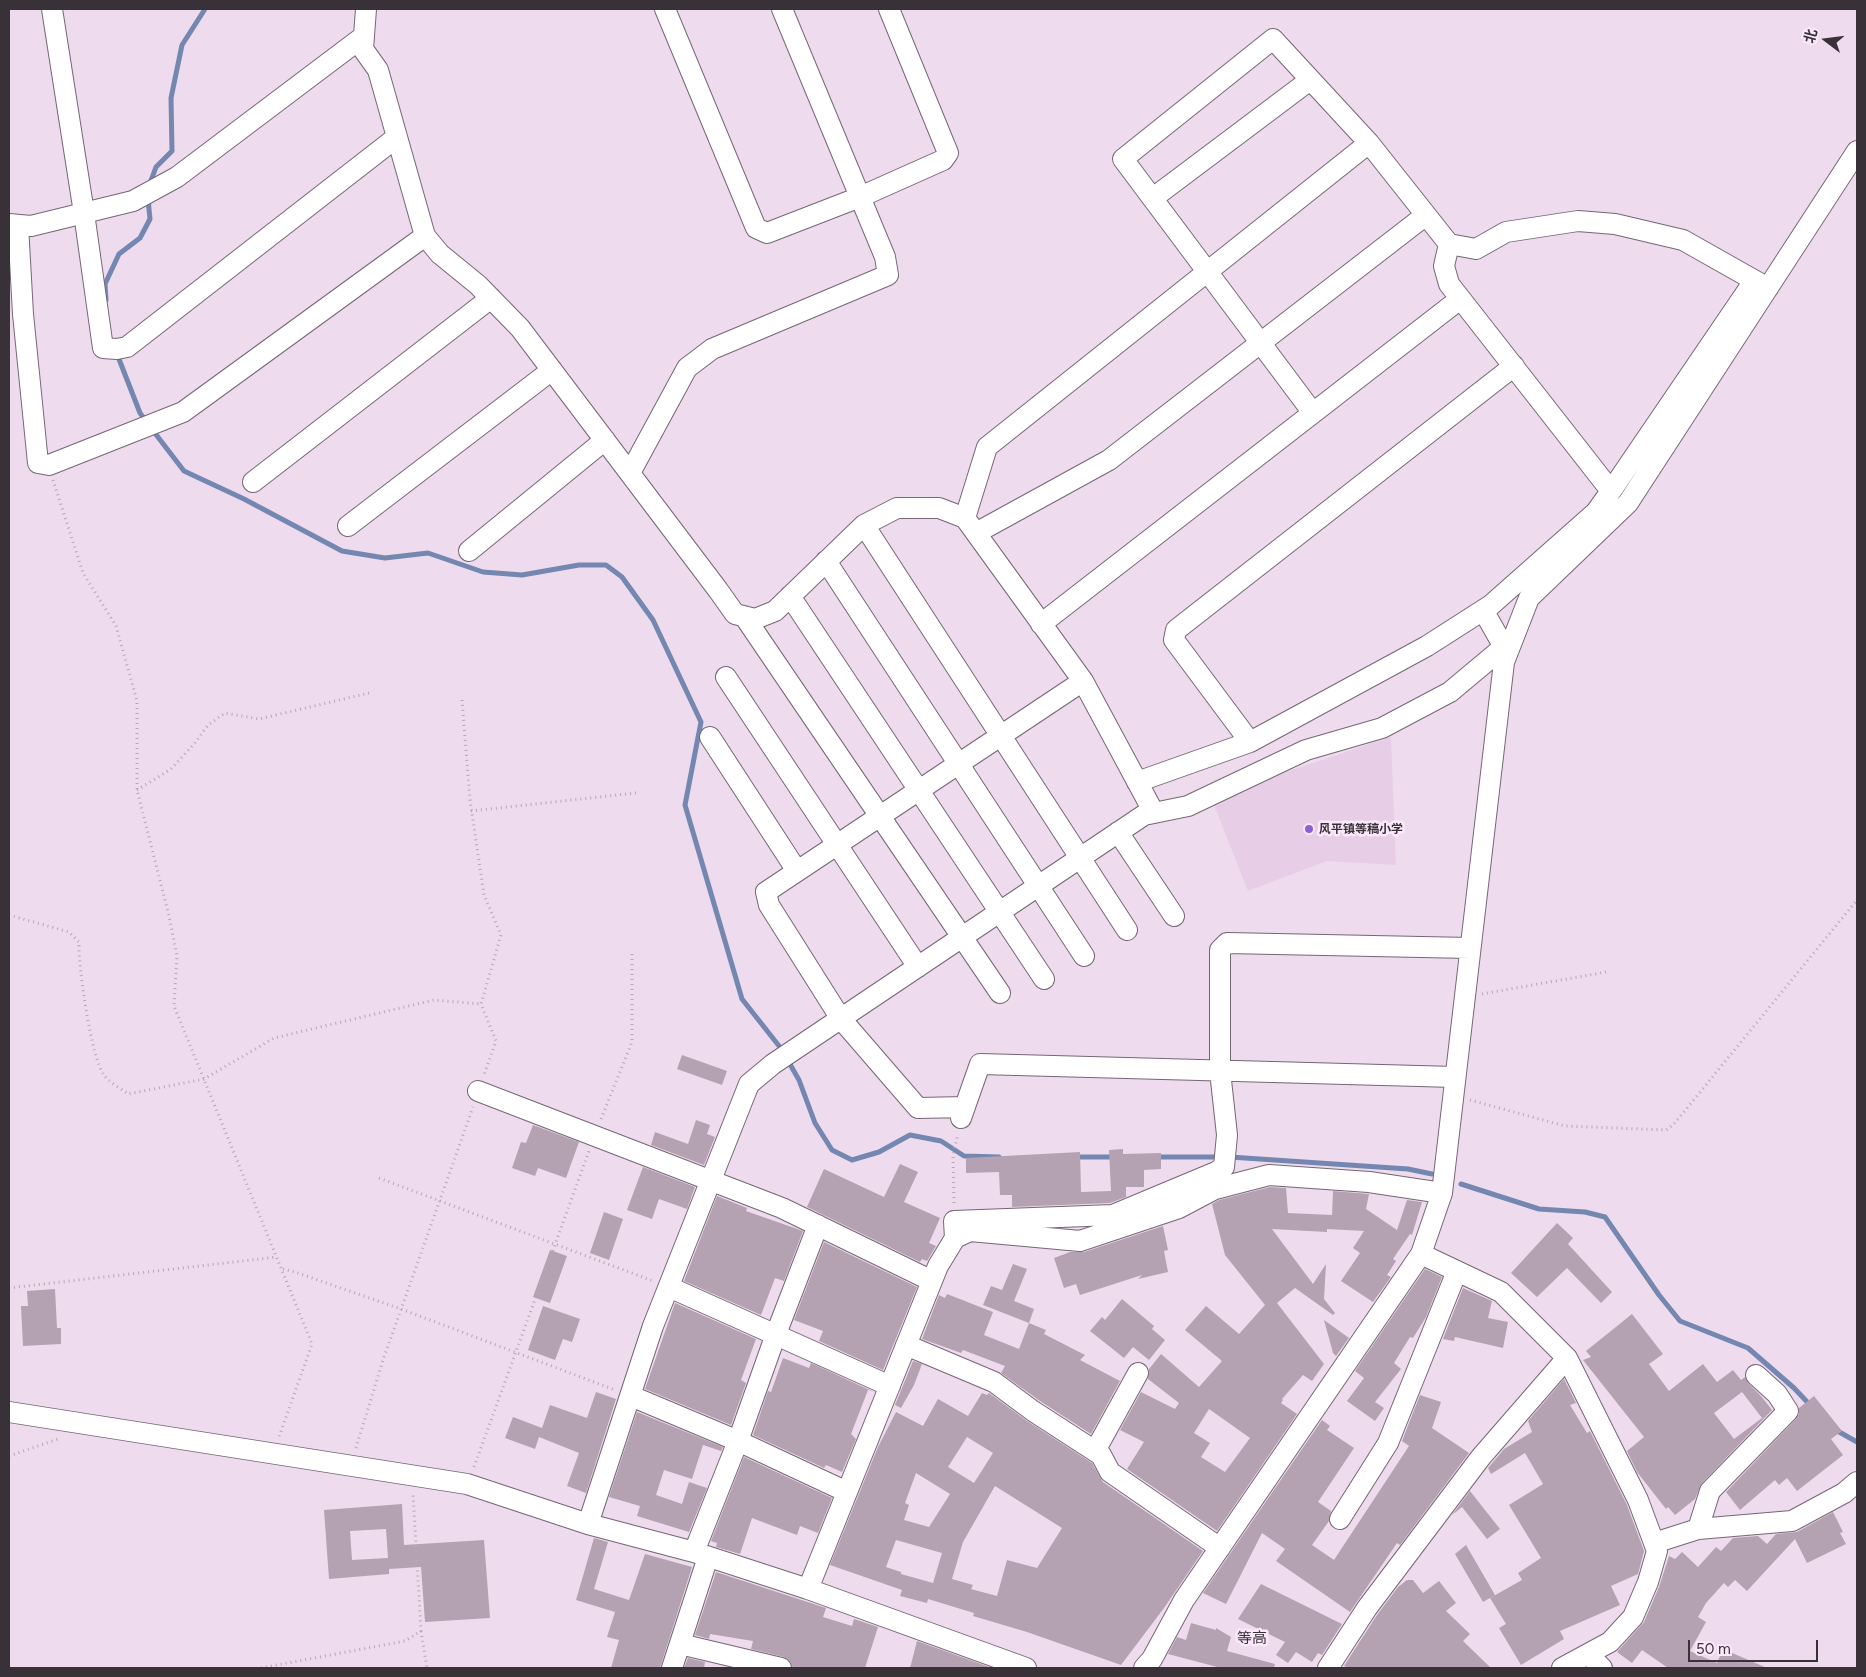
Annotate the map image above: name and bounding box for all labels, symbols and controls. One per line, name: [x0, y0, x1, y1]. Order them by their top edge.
north arrow: [1801, 15, 1851, 65]
text: 北: [1801, 27, 1821, 45]
place label: 风平镇等稿小学: [1319, 822, 1403, 836]
marker: 风平镇等稿小学: [1303, 823, 1315, 835]
district label: 等高: [1237, 1630, 1267, 1648]
scale bar: [1691, 1630, 1821, 1662]
text: 50 m: [1696, 1640, 1731, 1658]

